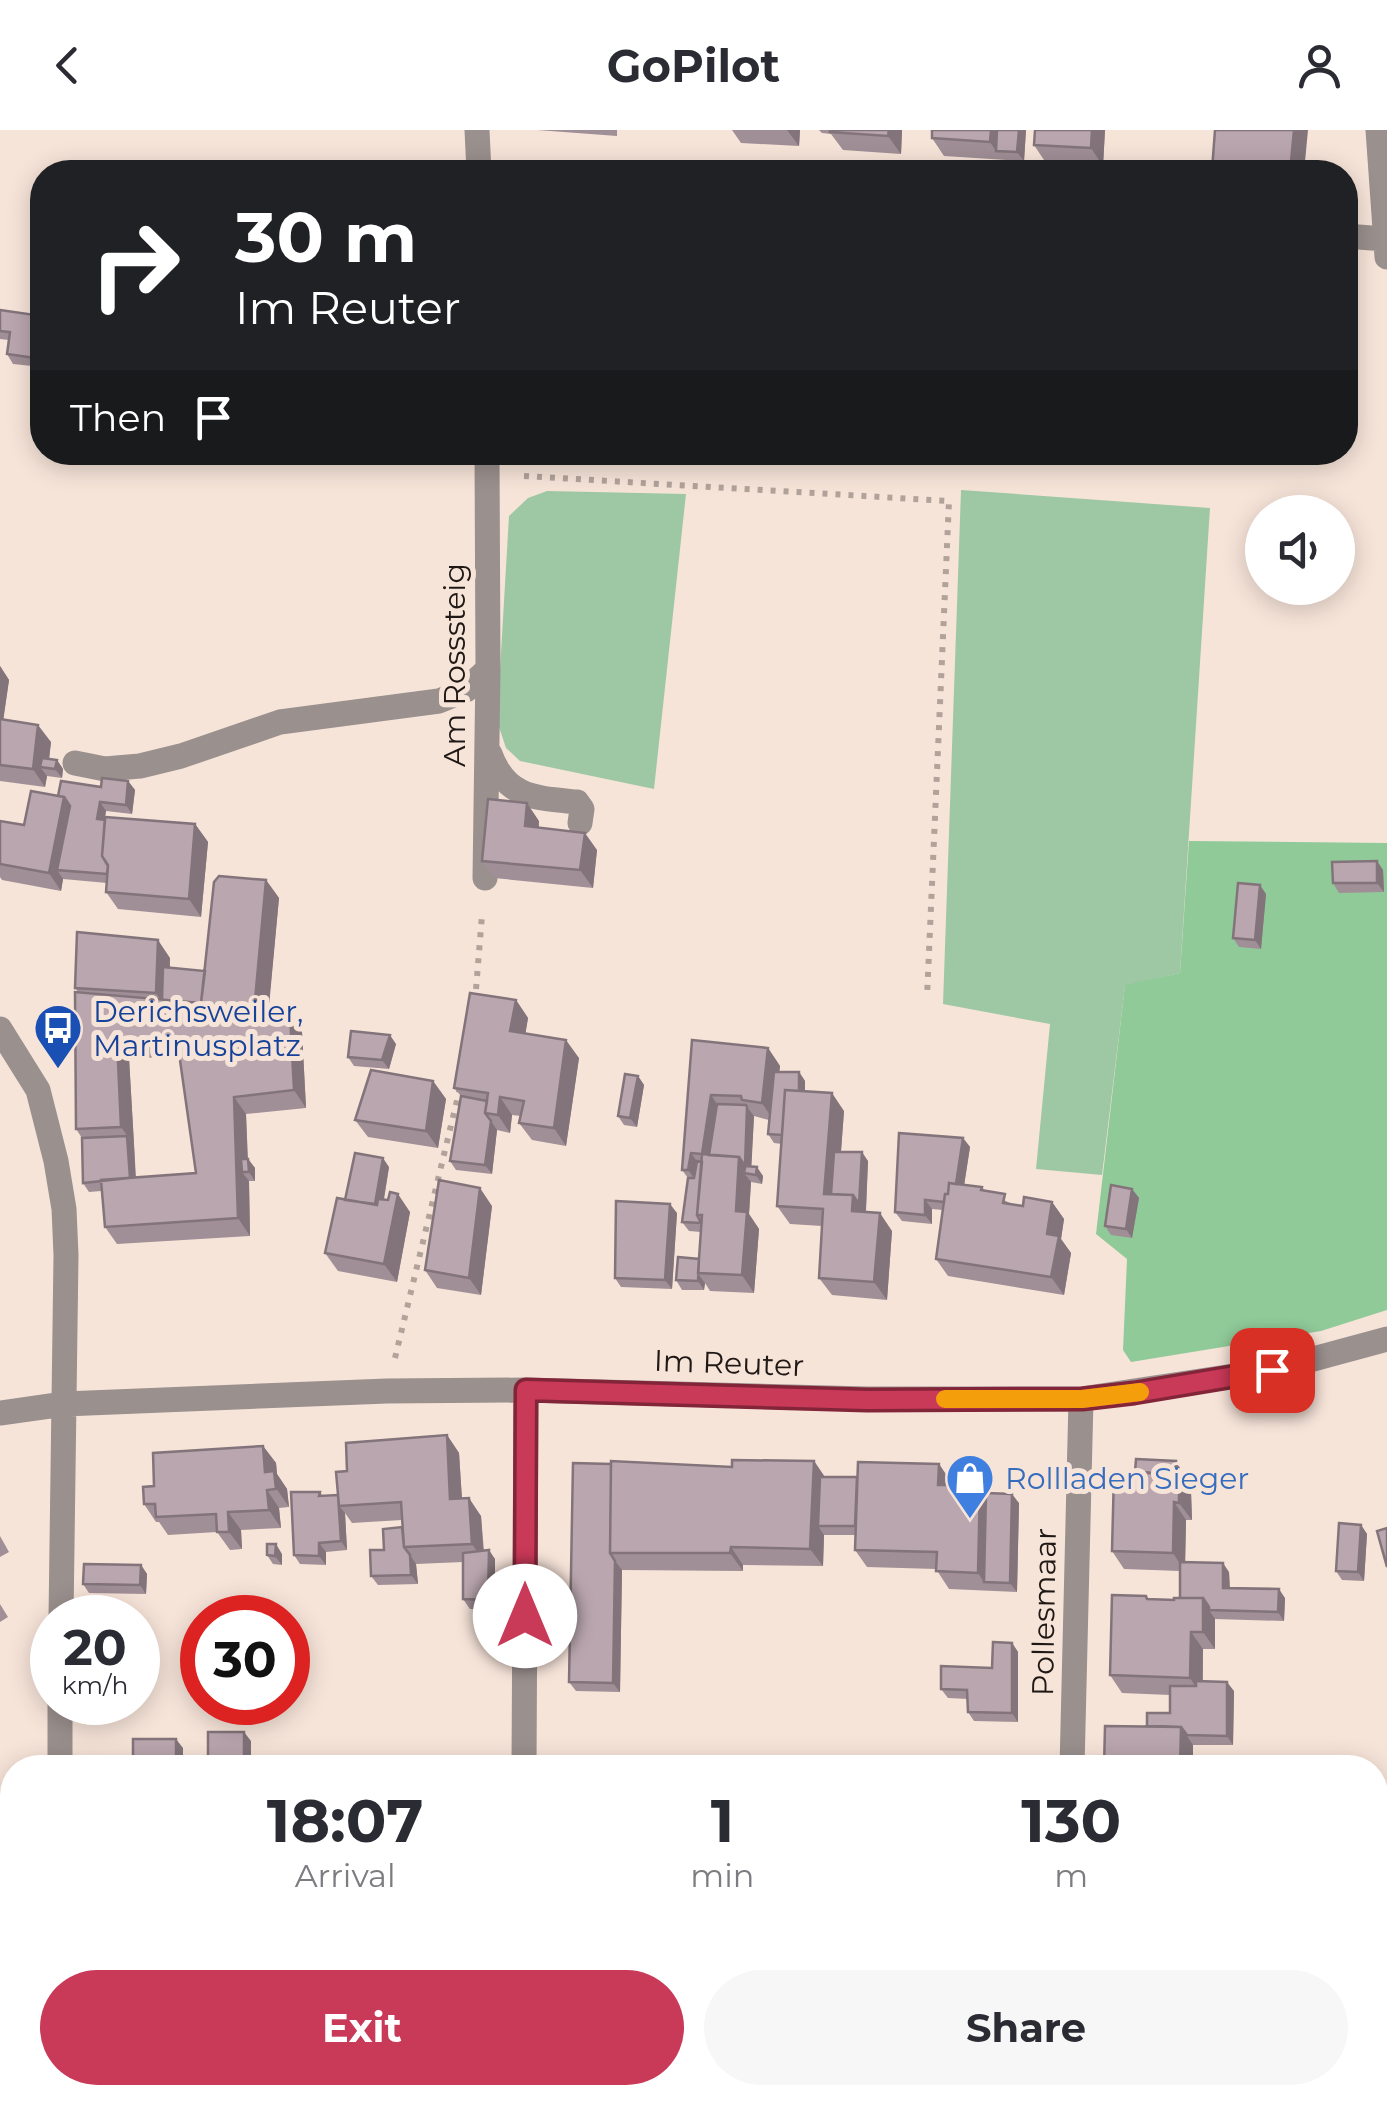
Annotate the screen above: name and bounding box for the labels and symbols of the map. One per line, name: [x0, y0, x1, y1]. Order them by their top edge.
street label: Am Rosssteig: [436, 563, 473, 767]
place label: Derichsweiler, Martinusplatz: [93, 993, 303, 1064]
bus stop icon: Derichsweiler, Martinusplatz: [32, 1002, 84, 1070]
pin: [1230, 1328, 1315, 1413]
street label: Im Reuter: [653, 1342, 805, 1384]
shop icon: Rollladen Sieger: [944, 1452, 996, 1520]
place label: Rollladen Sieger: [1005, 1460, 1249, 1497]
street label: Pollesmaar: [1024, 1528, 1064, 1696]
position arrow: [473, 1564, 577, 1668]
speed limit sign: 30: [180, 1595, 310, 1725]

